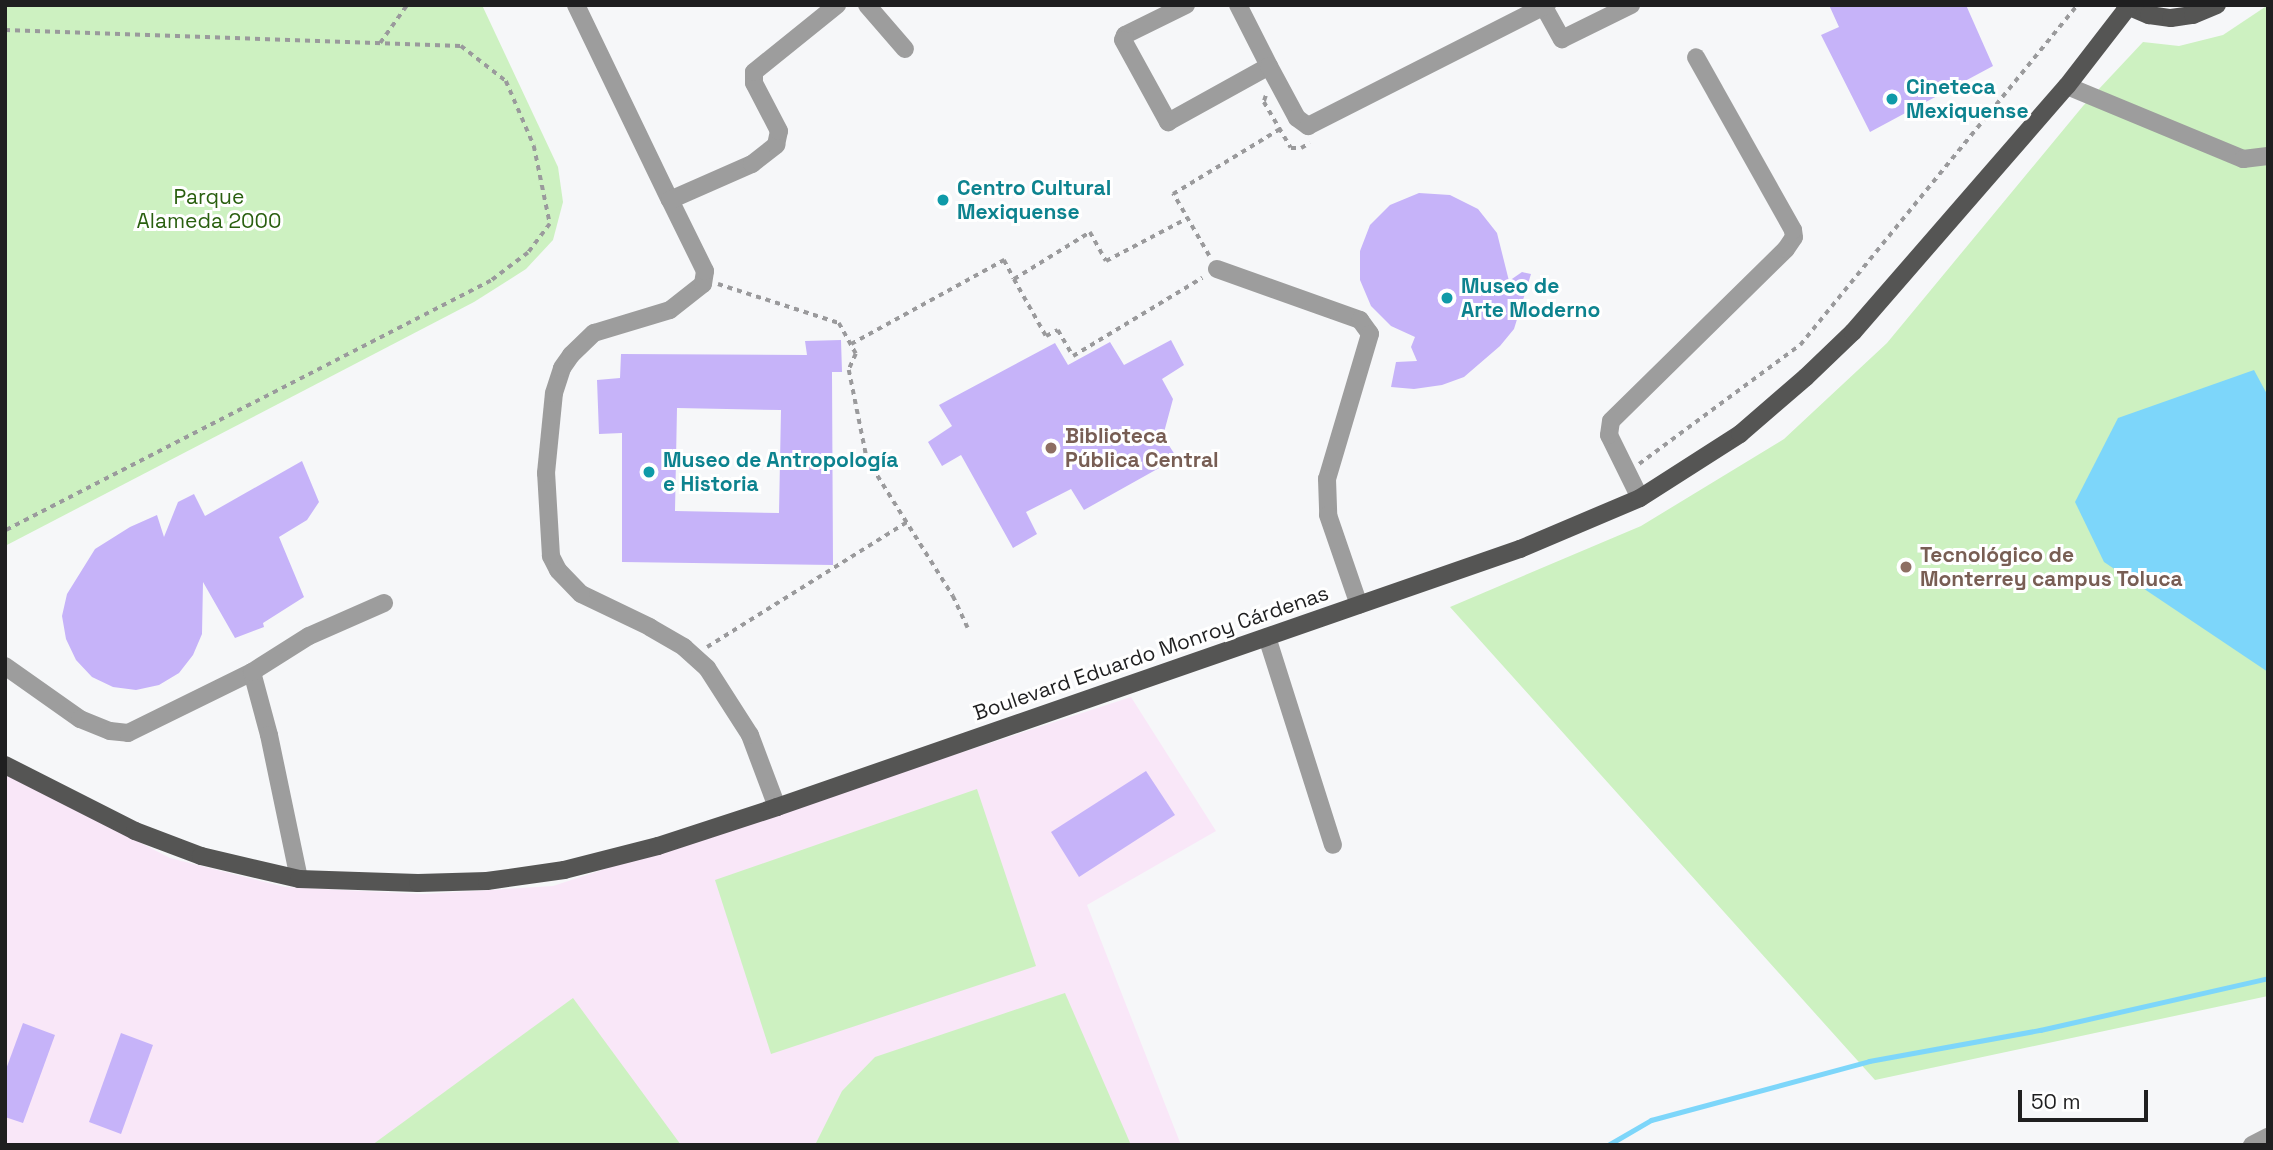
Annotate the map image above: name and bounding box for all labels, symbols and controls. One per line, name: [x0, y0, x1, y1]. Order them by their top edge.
place label: Cineteca Mexiquense: [1906, 74, 2028, 124]
marker: Cineteca Mexiquense: [1884, 91, 1900, 107]
place label: Centro Cultural Mexiquense: [957, 175, 1111, 225]
park label: Parque Alameda 2000: [137, 184, 281, 234]
marker: Centro Cultural Mexiquense: [935, 192, 951, 208]
place label: Museo de Arte Moderno: [1461, 273, 1600, 323]
marker: Museo de Arte Moderno: [1439, 290, 1455, 306]
place label: Biblioteca Pública Central: [1065, 423, 1219, 473]
marker: Biblioteca Pública Central: [1043, 440, 1059, 456]
place label: Museo de Antropología e Historia: [663, 447, 899, 497]
marker: Museo de Antropología e Historia: [641, 464, 657, 480]
place label: Tecnológico de Monterrey campus Toluca: [1920, 542, 2183, 592]
marker: Tecnológico de Monterrey campus Toluca: [1898, 559, 1914, 575]
street label: Boulevard Eduardo Monroy Cárdenas: [970, 580, 1332, 726]
scale bar: [2021, 1076, 2150, 1120]
text: 50 m: [2031, 1088, 2081, 1115]

